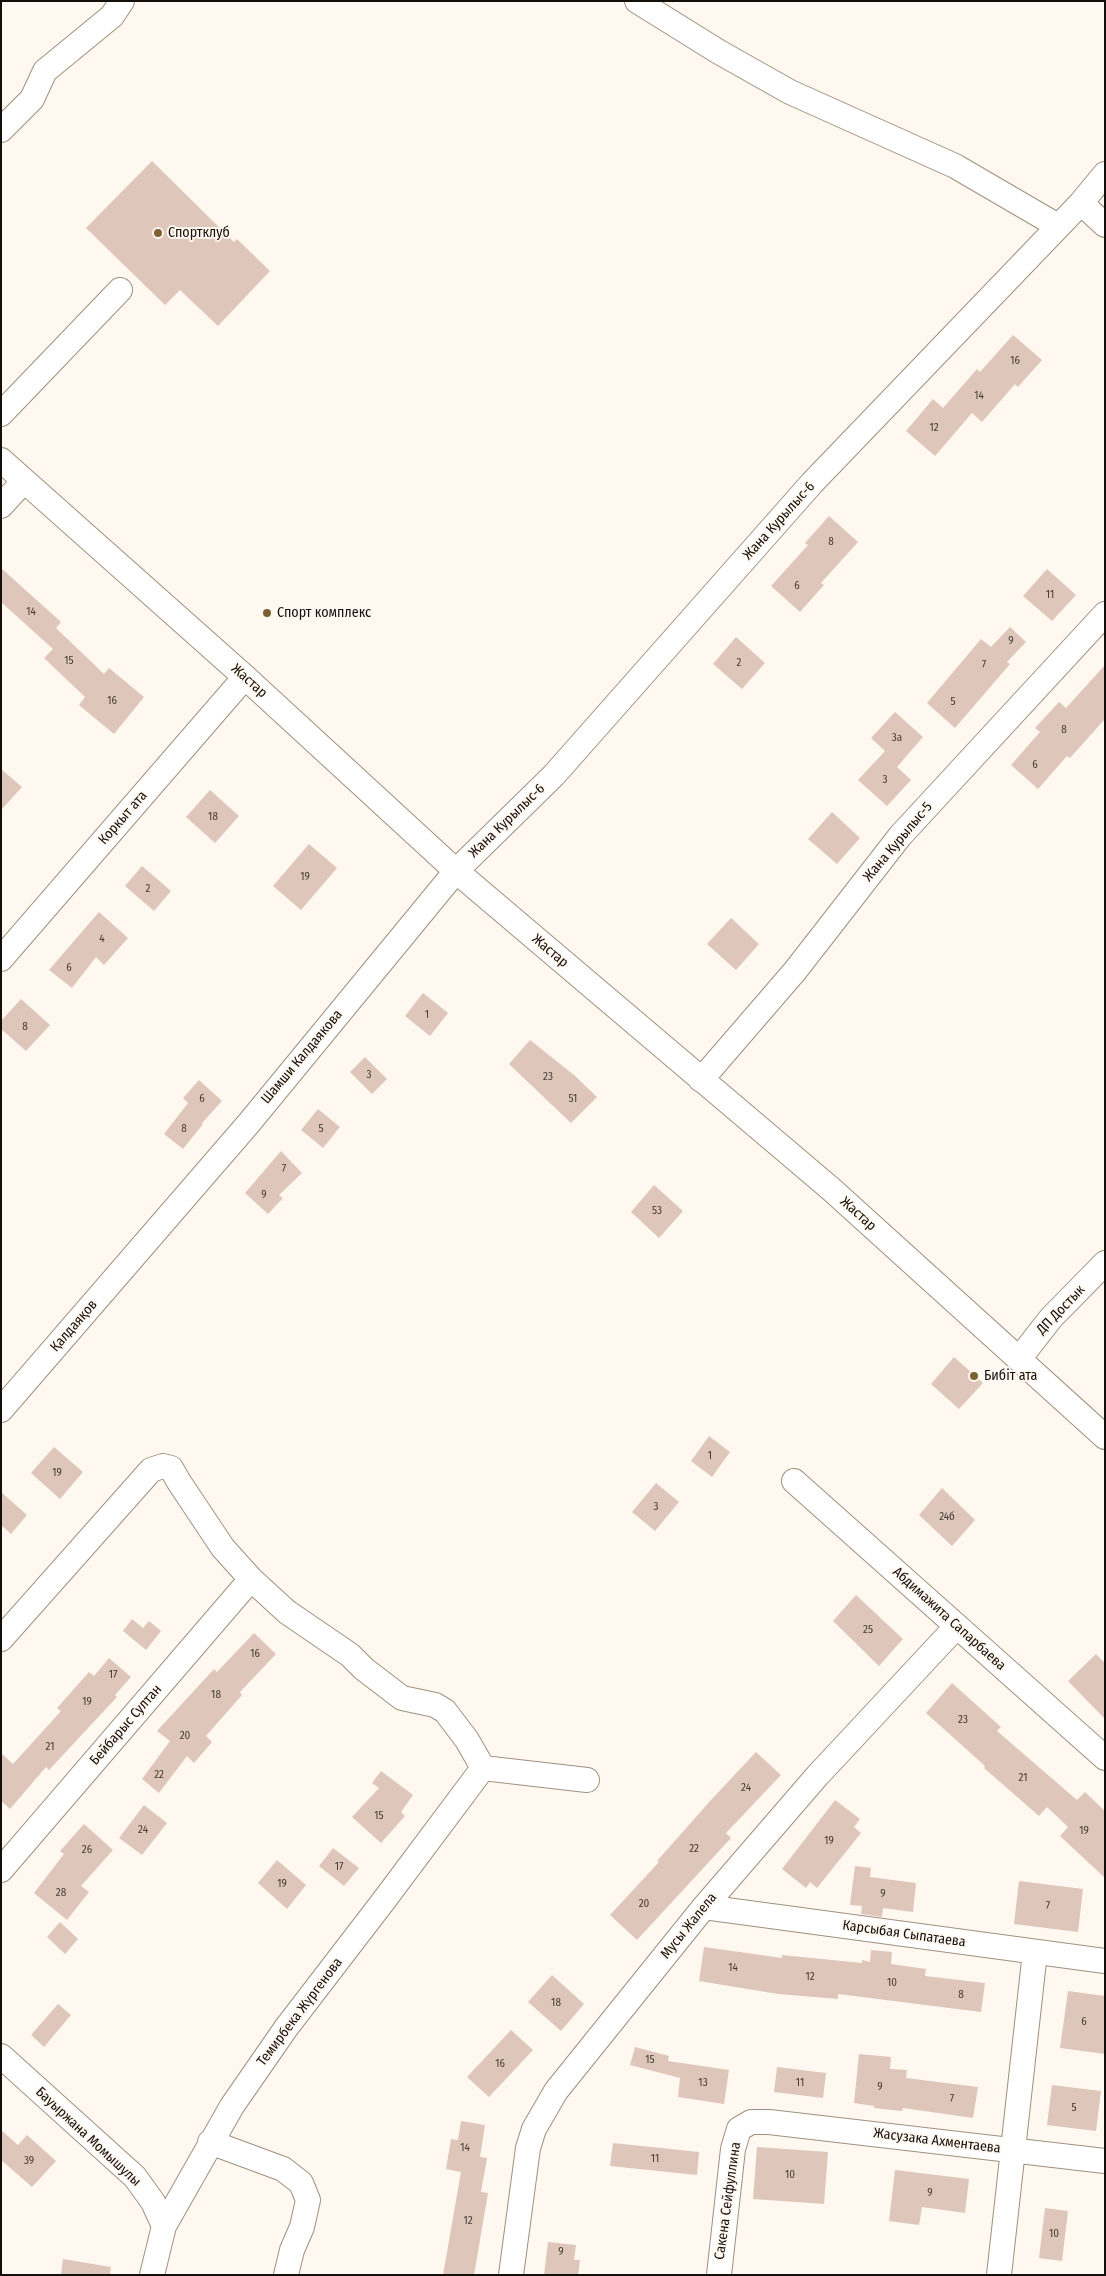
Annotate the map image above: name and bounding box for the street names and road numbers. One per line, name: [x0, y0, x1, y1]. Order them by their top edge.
street label: Жана Курылыс-6: [740, 479, 818, 563]
street label: Жастар: [228, 660, 270, 702]
street label: Жана Курылыс-6: [466, 781, 548, 861]
street label: Коркыт ата: [95, 788, 151, 848]
street label: Жана Курылыс-5: [860, 799, 936, 885]
street label: Жастар: [528, 931, 572, 971]
street label: Шамши Калдаякова: [258, 1007, 346, 1107]
street label: Жастар: [837, 1193, 879, 1235]
street label: ДП Достык: [1033, 1282, 1089, 1338]
street label: Қалдаяқов: [47, 1297, 101, 1355]
street label: Абдимажита Сапарбаева: [889, 1564, 1009, 1674]
street label: Бейбарыс Султан: [87, 1681, 165, 1769]
street label: Мусы Жалела: [657, 1890, 721, 1962]
street label: Карсыбая Сыпатаева: [841, 1917, 967, 1951]
street label: Темирбека Жүргенова: [254, 1955, 346, 2069]
street label: Бауыржана Момышулы: [32, 2084, 144, 2190]
street label: Жасузака Ахментаева: [873, 2125, 1001, 2157]
street label: Сакена Сейфуллина: [711, 2141, 745, 2261]

